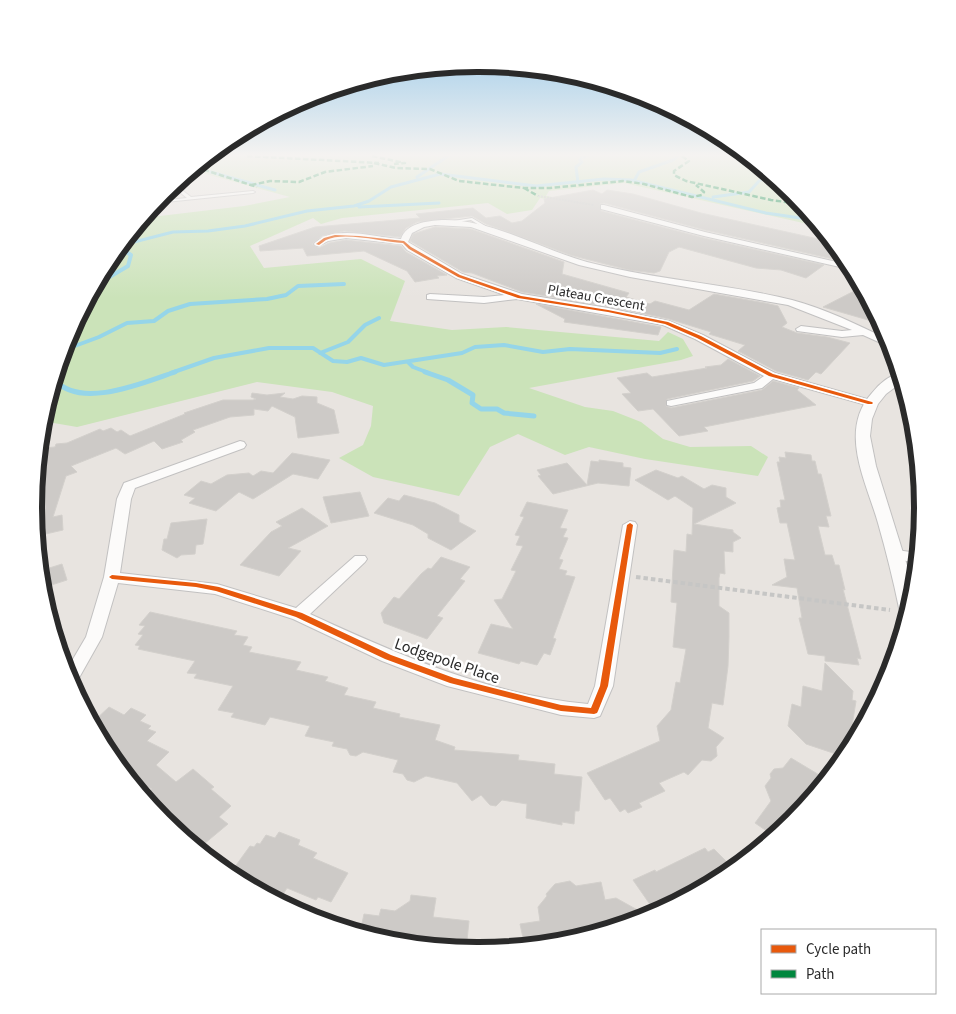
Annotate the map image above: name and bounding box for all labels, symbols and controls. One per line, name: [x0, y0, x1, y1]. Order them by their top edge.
street label: Plateau Crescent: [546, 280, 646, 316]
street label: Lodgepole Place: [392, 633, 503, 689]
legend: [761, 929, 936, 994]
text: Cycle path: [806, 939, 871, 960]
text: Path: [806, 964, 834, 985]

